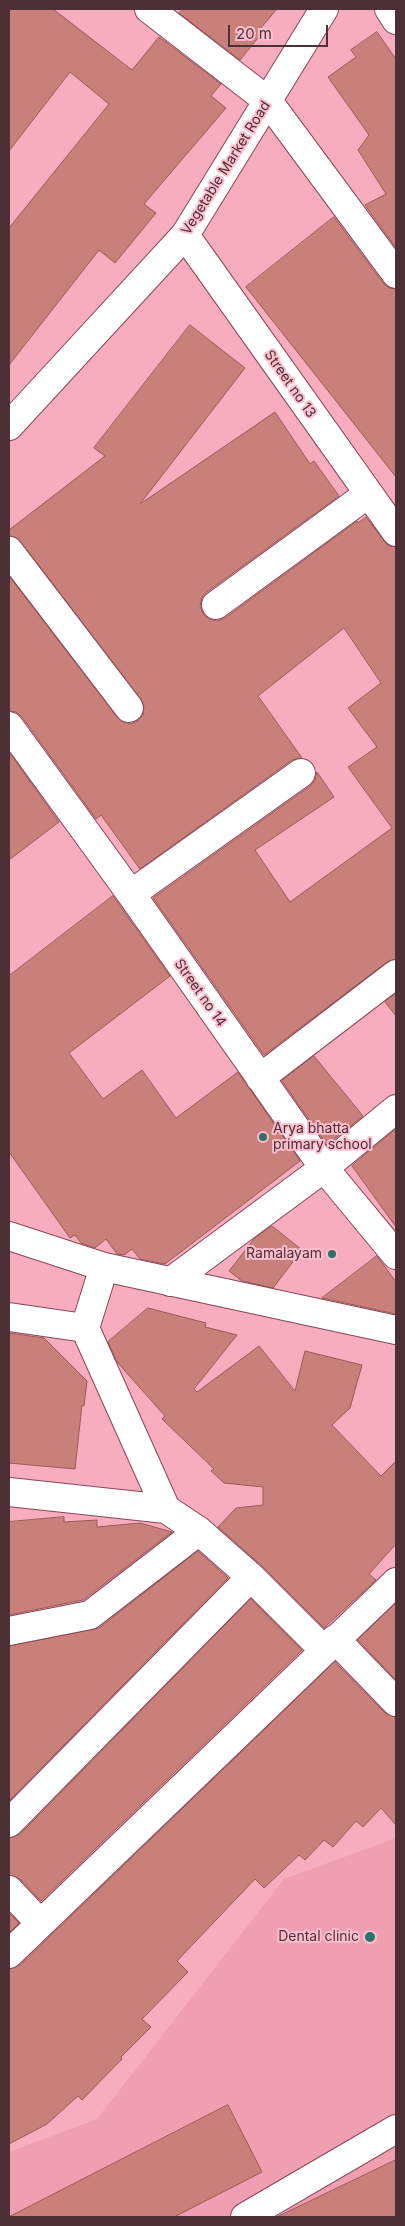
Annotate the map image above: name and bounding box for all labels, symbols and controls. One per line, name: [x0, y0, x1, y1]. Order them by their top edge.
scale bar: [230, 15, 330, 47]
text: 20 m: [236, 24, 272, 43]
street label: Vegetable Market Road: [178, 98, 274, 238]
street label: Street no 13: [261, 347, 319, 421]
street label: Street no 14: [171, 956, 229, 1030]
place label: Arya bhatta primary school: [273, 1121, 372, 1154]
marker: Arya bhatta primary school: [257, 1131, 269, 1143]
place label: Ramalayam: [246, 1246, 322, 1262]
marker: Ramalayam: [326, 1248, 338, 1260]
place label: Dental clinic: [278, 1929, 359, 1945]
marker: Dental clinic: [363, 1930, 377, 1944]

